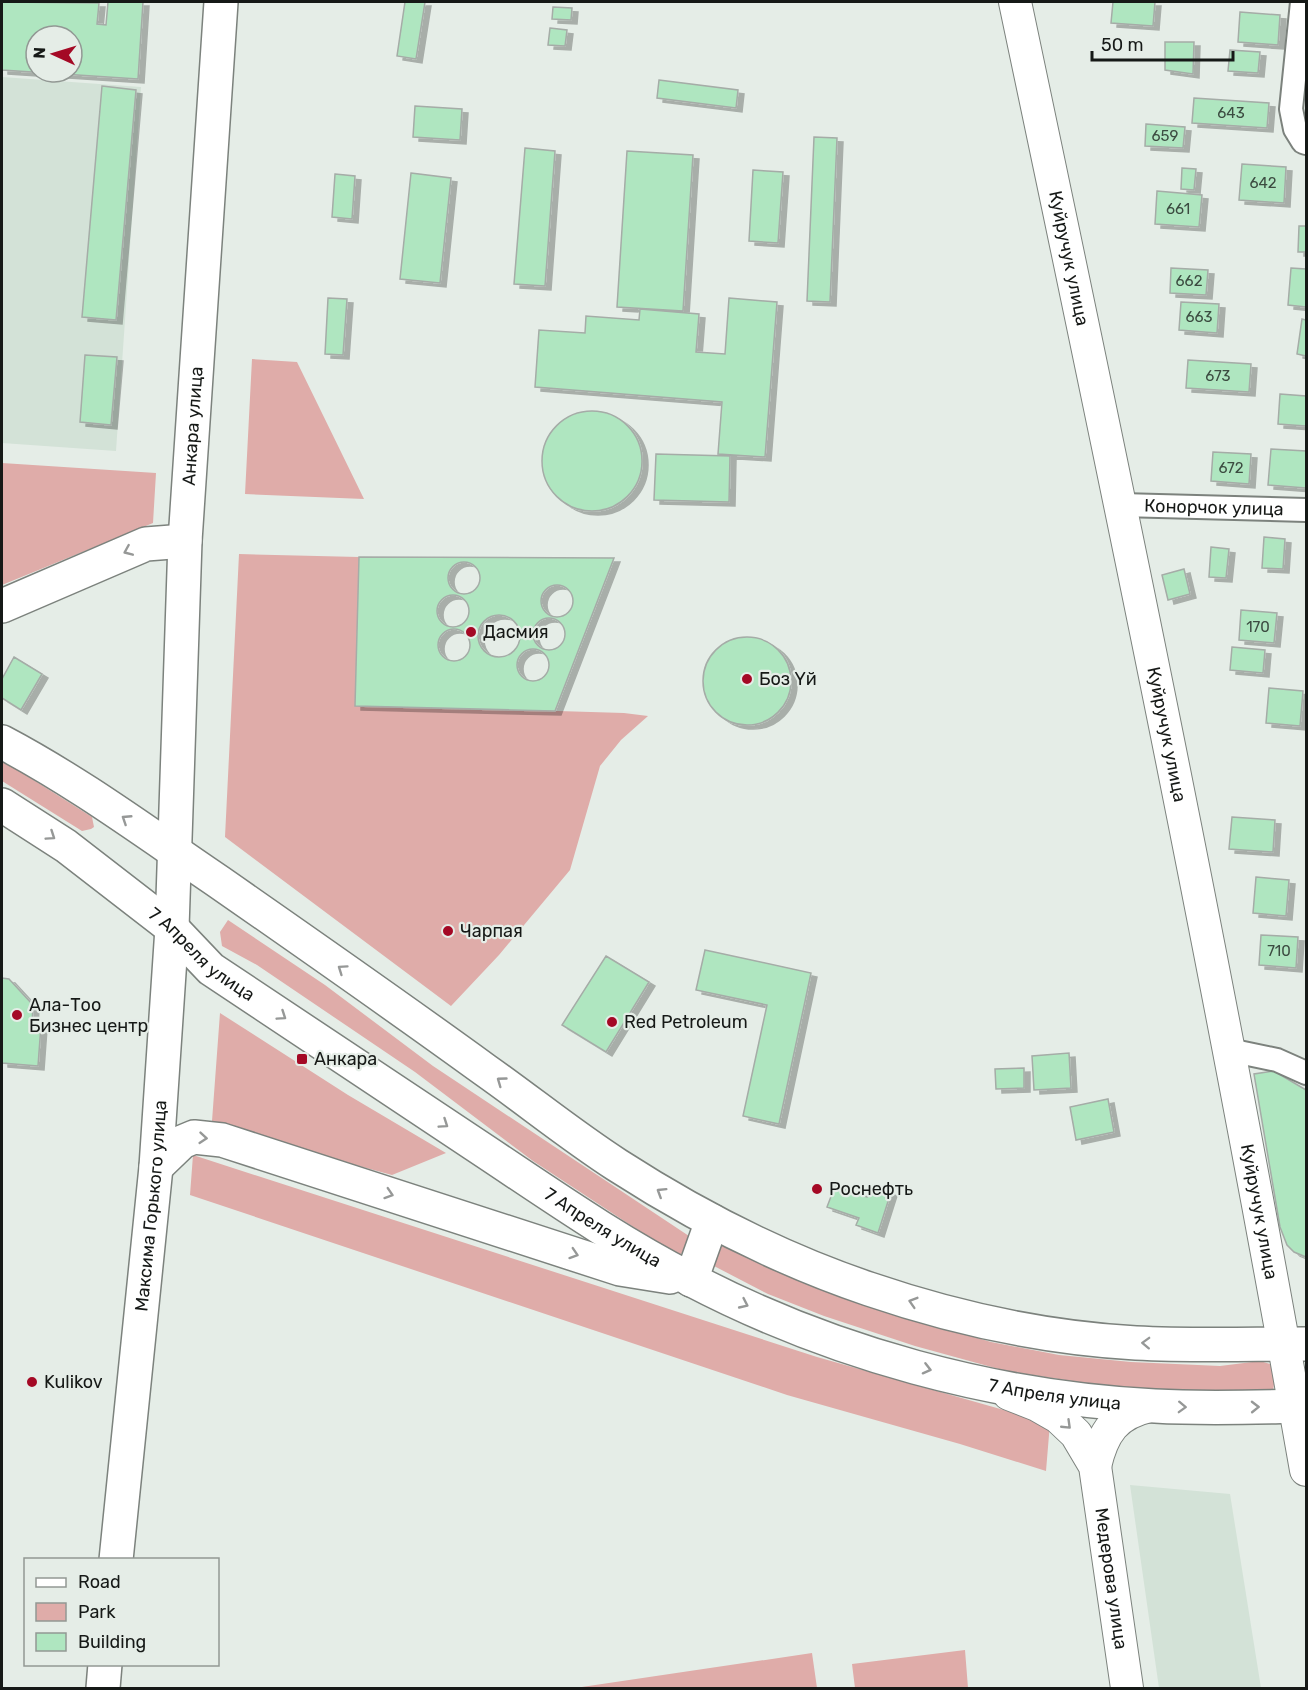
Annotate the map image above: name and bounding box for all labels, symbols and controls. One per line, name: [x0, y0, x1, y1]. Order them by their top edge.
north arrow: [24, 24, 84, 84]
scale bar: [1092, 24, 1233, 62]
text: 50 m: [1101, 34, 1144, 56]
text: N: [30, 47, 49, 59]
house number: 643: [1217, 104, 1245, 122]
house number: 659: [1152, 127, 1179, 145]
house number: 642: [1249, 174, 1277, 192]
street label: Куйручук улица: [1044, 189, 1094, 328]
house number: 661: [1166, 200, 1190, 218]
house number: 662: [1176, 272, 1203, 290]
house number: 663: [1185, 308, 1213, 326]
street label: Анкара улица: [178, 366, 208, 486]
house number: 673: [1205, 367, 1231, 385]
house number: 672: [1218, 459, 1244, 477]
street label: Конорчок улица: [1144, 495, 1284, 520]
one-way arrow: [124, 544, 135, 556]
house number: 170: [1246, 618, 1270, 636]
place label: Дасмия: [483, 621, 549, 643]
marker: Дасмия: [464, 625, 478, 639]
street label: Куйручук улица: [1142, 665, 1191, 804]
place label: Боз Үй: [759, 668, 817, 690]
marker: Боз Үй: [740, 672, 754, 686]
one-way arrow: [122, 815, 133, 826]
one-way arrow: [44, 829, 55, 840]
street label: 7 Апреля улица: [144, 903, 259, 1006]
place label: Чарпая: [460, 920, 523, 942]
marker: Чарпая: [441, 924, 455, 938]
house number: 710: [1267, 942, 1291, 960]
one-way arrow: [337, 965, 348, 976]
place label: Ала-Тоо Бизнес центр: [29, 994, 148, 1037]
marker: Ала-Тоо Бизнес центр: [10, 1008, 24, 1022]
one-way arrow: [276, 1009, 287, 1020]
place label: Red Petroleum: [624, 1011, 748, 1033]
marker: Red Petroleum: [605, 1015, 619, 1029]
place label: Анкара: [314, 1048, 377, 1070]
marker: Анкара: [295, 1052, 309, 1066]
one-way arrow: [496, 1077, 507, 1088]
street label: Максима Горького улица: [130, 1099, 171, 1312]
one-way arrow: [438, 1117, 449, 1128]
one-way arrow: [198, 1131, 207, 1144]
street label: Куйручук улица: [1236, 1142, 1283, 1281]
place label: Роснефть: [829, 1178, 913, 1200]
marker: Роснефть: [810, 1182, 824, 1196]
street label: 7 Апреля улица: [540, 1183, 665, 1272]
one-way arrow: [383, 1186, 394, 1199]
one-way arrow: [657, 1188, 667, 1200]
one-way arrow: [568, 1247, 579, 1259]
one-way arrow: [737, 1297, 748, 1309]
one-way arrow: [908, 1297, 919, 1310]
one-way arrow: [1141, 1337, 1150, 1349]
one-way arrow: [922, 1362, 932, 1375]
place label: Kulikov: [44, 1371, 103, 1393]
street label: 7 Апреля улица: [986, 1374, 1122, 1415]
marker: Kulikov: [25, 1375, 39, 1389]
one-way arrow: [1177, 1401, 1186, 1413]
one-way arrow: [1250, 1401, 1259, 1414]
one-way arrow: [1059, 1418, 1070, 1429]
street label: Медерова улица: [1090, 1506, 1132, 1651]
legend: [24, 1558, 219, 1666]
text: Road: [78, 1571, 121, 1593]
text: Park: [78, 1601, 116, 1623]
text: Building: [78, 1631, 146, 1653]

